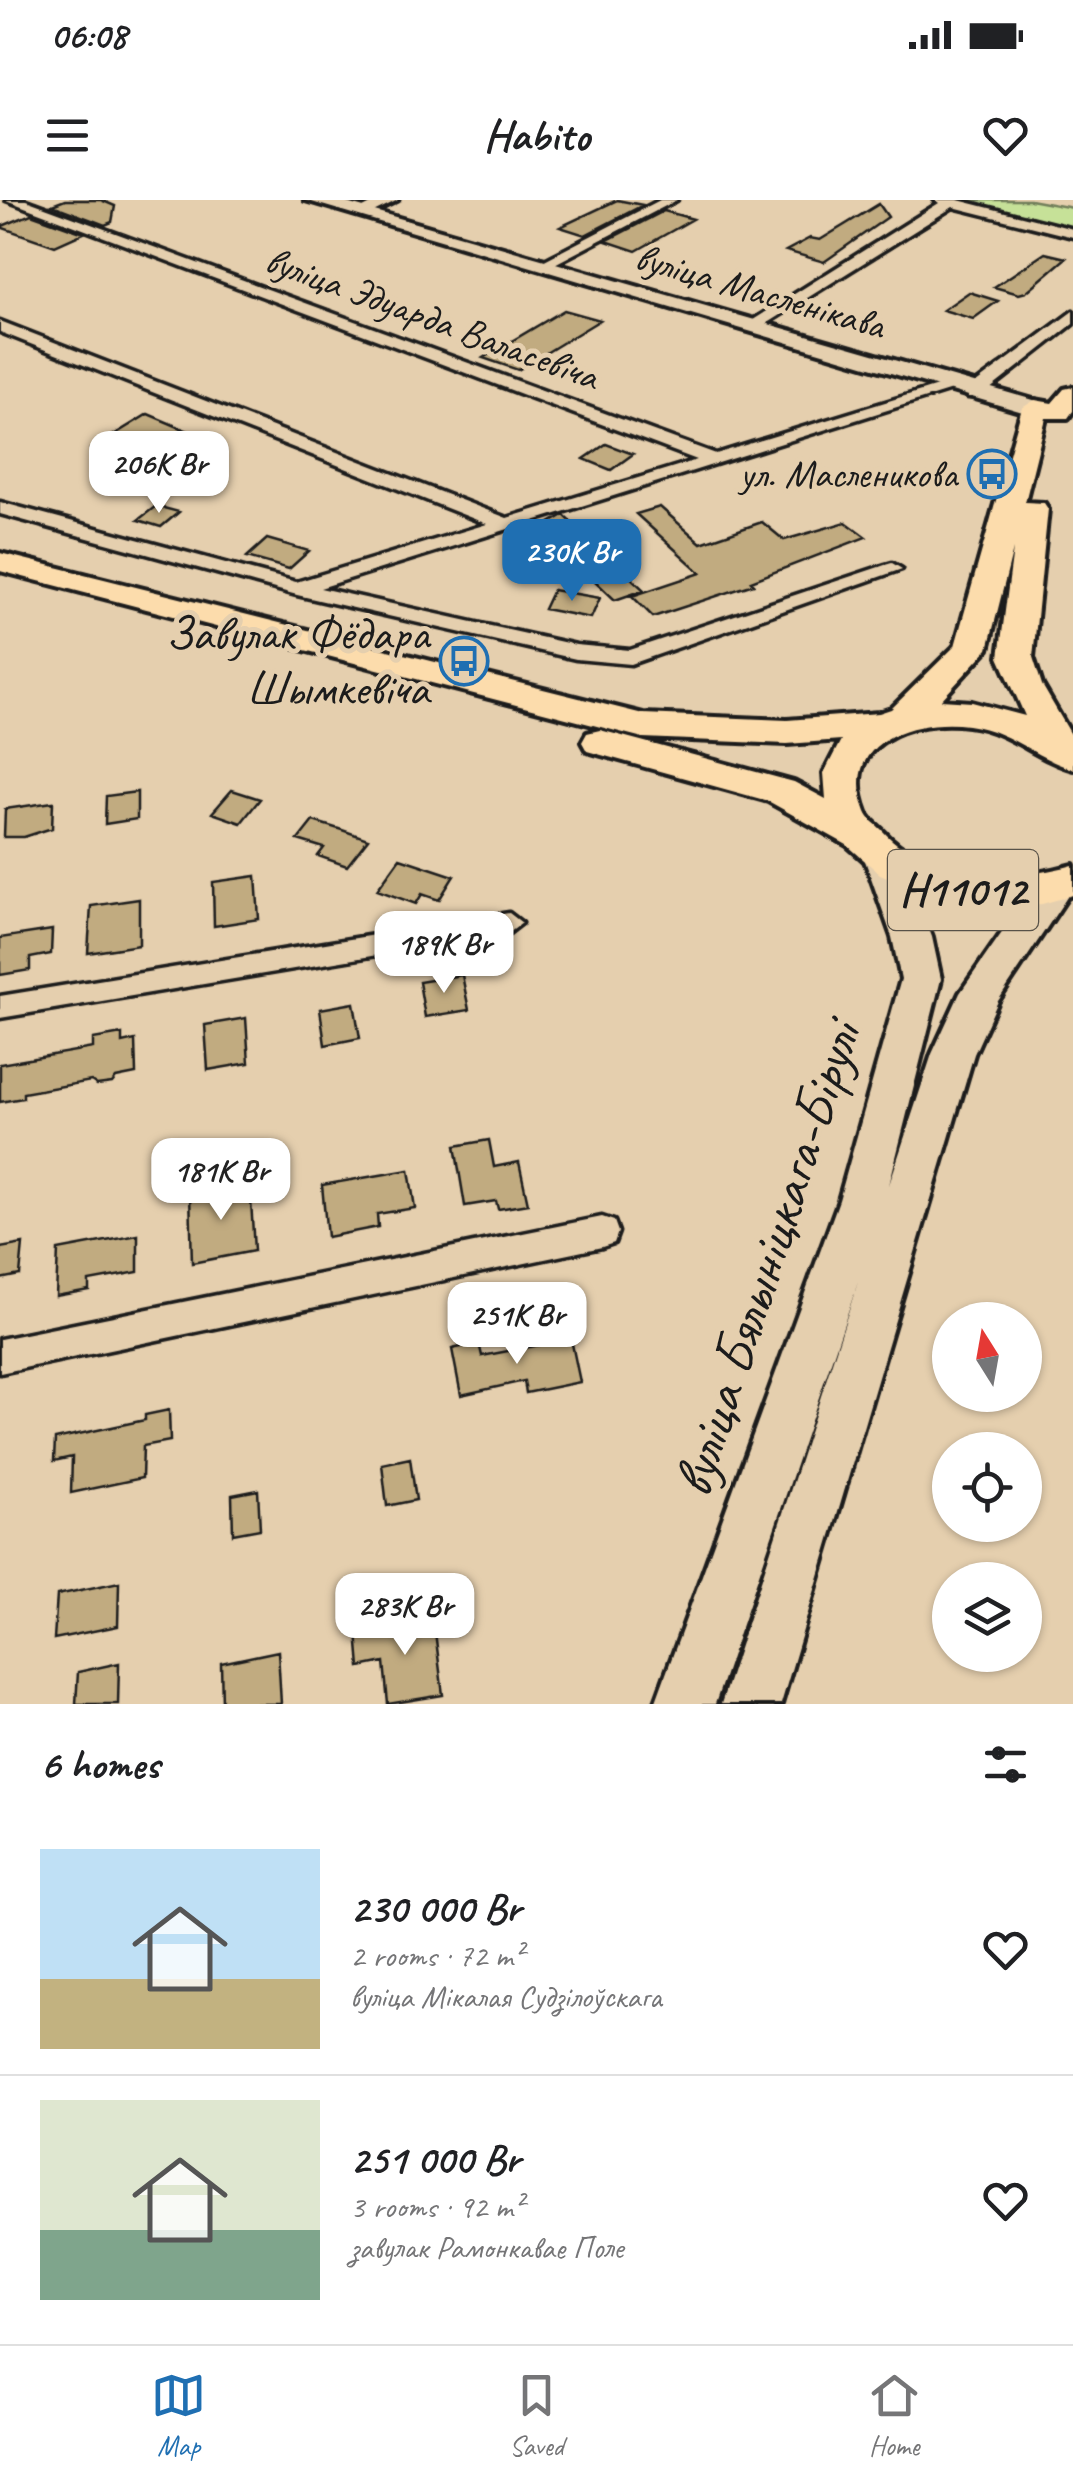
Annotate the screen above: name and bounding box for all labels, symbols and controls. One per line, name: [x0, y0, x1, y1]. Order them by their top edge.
text: 06:08: [50, 12, 127, 59]
text: Habito: [484, 107, 589, 164]
icon: menu: [40, 108, 95, 163]
icon: heart: [978, 108, 1033, 163]
street label: вуліца Масленікава: [630, 232, 893, 351]
street label: вуліца Эдуарда Валасевіча: [259, 235, 608, 402]
pin: 206K Br: [67, 431, 251, 516]
text: 206K Br: [111, 443, 207, 484]
bus stop icon: ул. Масленикова: [966, 448, 1018, 500]
place label: ул. Масленикова: [737, 449, 960, 499]
pin: 230K Br: [480, 519, 664, 604]
text: 230K Br: [524, 531, 620, 572]
place label: Завулак Фёдара Шымкевіча: [166, 603, 432, 718]
bus stop icon: Завулак Фёдара Шымкевіча: [438, 635, 490, 687]
road number: Н11012: [888, 850, 1038, 930]
pin: 189K Br: [352, 911, 536, 996]
text: 189K Br: [396, 923, 492, 964]
street label: вуліца Бялыніцкага-Бірулі: [655, 1007, 879, 1505]
pin: 181K Br: [129, 1138, 313, 1223]
text: 181K Br: [173, 1150, 269, 1191]
pin: 251K Br: [425, 1282, 609, 1367]
text: 251K Br: [470, 1294, 564, 1335]
north arrow: [932, 1302, 1042, 1412]
map controls: [932, 1302, 1042, 1672]
button: locate: [932, 1432, 1042, 1542]
button: layers: [932, 1562, 1042, 1672]
pin: 283K Br: [313, 1573, 497, 1658]
text: 283K Br: [357, 1585, 453, 1626]
icon: filters: [978, 1737, 1033, 1792]
text: 6 homes: [40, 1738, 159, 1791]
text: 230 000 Br: [350, 1882, 521, 1935]
icon: home: [120, 1889, 240, 2009]
icon: heart: [978, 1922, 1033, 1977]
text: 2 rooms · 72 m²: [350, 1935, 523, 1976]
text: вуліца Мікалая Судзілоўскага: [350, 1976, 662, 2017]
text: 251 000 Br: [350, 2133, 520, 2186]
icon: home: [120, 2140, 240, 2260]
icon: heart: [978, 2173, 1033, 2228]
text: 3 rooms · 92 m²: [350, 2186, 523, 2227]
text: завулак Рамонкавае Поле: [350, 2227, 623, 2268]
tab: Map: [151, 2368, 206, 2463]
tab: Saved: [509, 2368, 564, 2463]
tab: Home: [867, 2368, 922, 2463]

